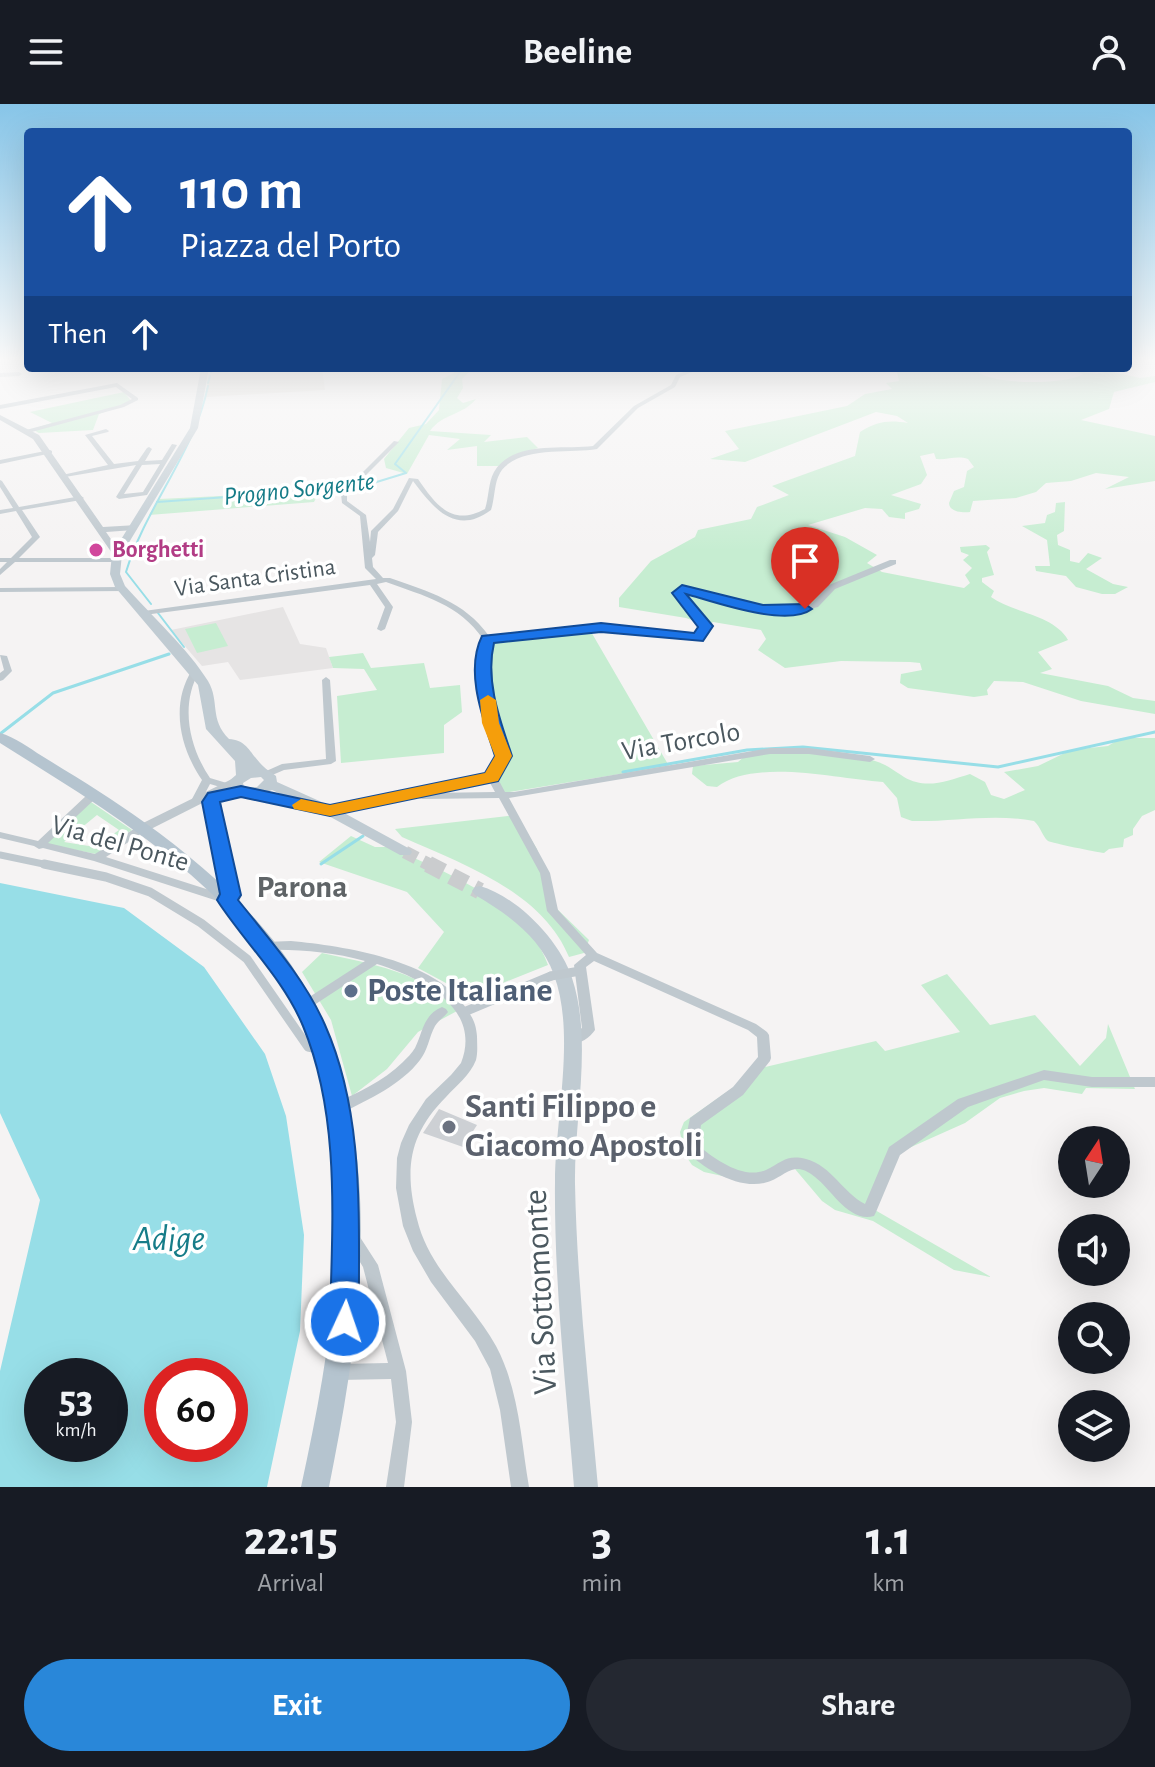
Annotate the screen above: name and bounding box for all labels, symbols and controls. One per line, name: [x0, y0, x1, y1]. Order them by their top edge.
icon: menu: [24, 30, 68, 74]
icon: person: [1087, 30, 1131, 74]
text: Beeline: [523, 34, 632, 70]
icon: ahead: [48, 160, 152, 264]
text: 110 m: [180, 163, 303, 219]
text: Piazza del Porto: [180, 228, 401, 264]
icon: ahead: [123, 312, 167, 356]
text: Then: [48, 319, 107, 349]
water label: Progno Sorgente: [222, 468, 376, 510]
pin: [771, 527, 839, 609]
place label: Borghetti: [112, 538, 204, 562]
icon: arrive: [783, 539, 827, 583]
marker: Borghetti: [87, 541, 105, 559]
street label: Via Santa Cristina: [173, 555, 337, 601]
street label: Via Torcolo: [620, 718, 742, 766]
street label: Via del Ponte: [48, 811, 192, 877]
district label: Parona: [256, 871, 348, 903]
place label: Poste Italiane: [367, 974, 553, 1008]
marker: Poste Italiane: [342, 982, 360, 1000]
place label: Santi Filippo e Giacomo Apostoli: [465, 1090, 703, 1163]
marker: Santi Filippo e Giacomo Apostoli: [440, 1118, 458, 1136]
north arrow: [1058, 1126, 1130, 1198]
map controls: [1058, 1126, 1130, 1462]
street label: Via Sottomonte: [519, 1189, 563, 1395]
button: sound: [1058, 1214, 1130, 1286]
water label: Adige: [132, 1221, 205, 1257]
position arrow: [303, 1280, 387, 1364]
button: search: [1058, 1302, 1130, 1374]
speed limit sign: 60: [144, 1358, 248, 1462]
text: 53: [59, 1380, 93, 1420]
button: layers: [1058, 1390, 1130, 1462]
text: km/h: [55, 1420, 97, 1440]
text: 22:15: [244, 1516, 338, 1564]
text: 3: [591, 1516, 612, 1564]
text: 1.1: [866, 1516, 911, 1564]
text: Arrival: [257, 1570, 324, 1596]
text: min: [582, 1570, 622, 1596]
text: km: [872, 1570, 905, 1596]
button: Exit: [24, 1659, 570, 1751]
button: Share: [586, 1659, 1131, 1751]

